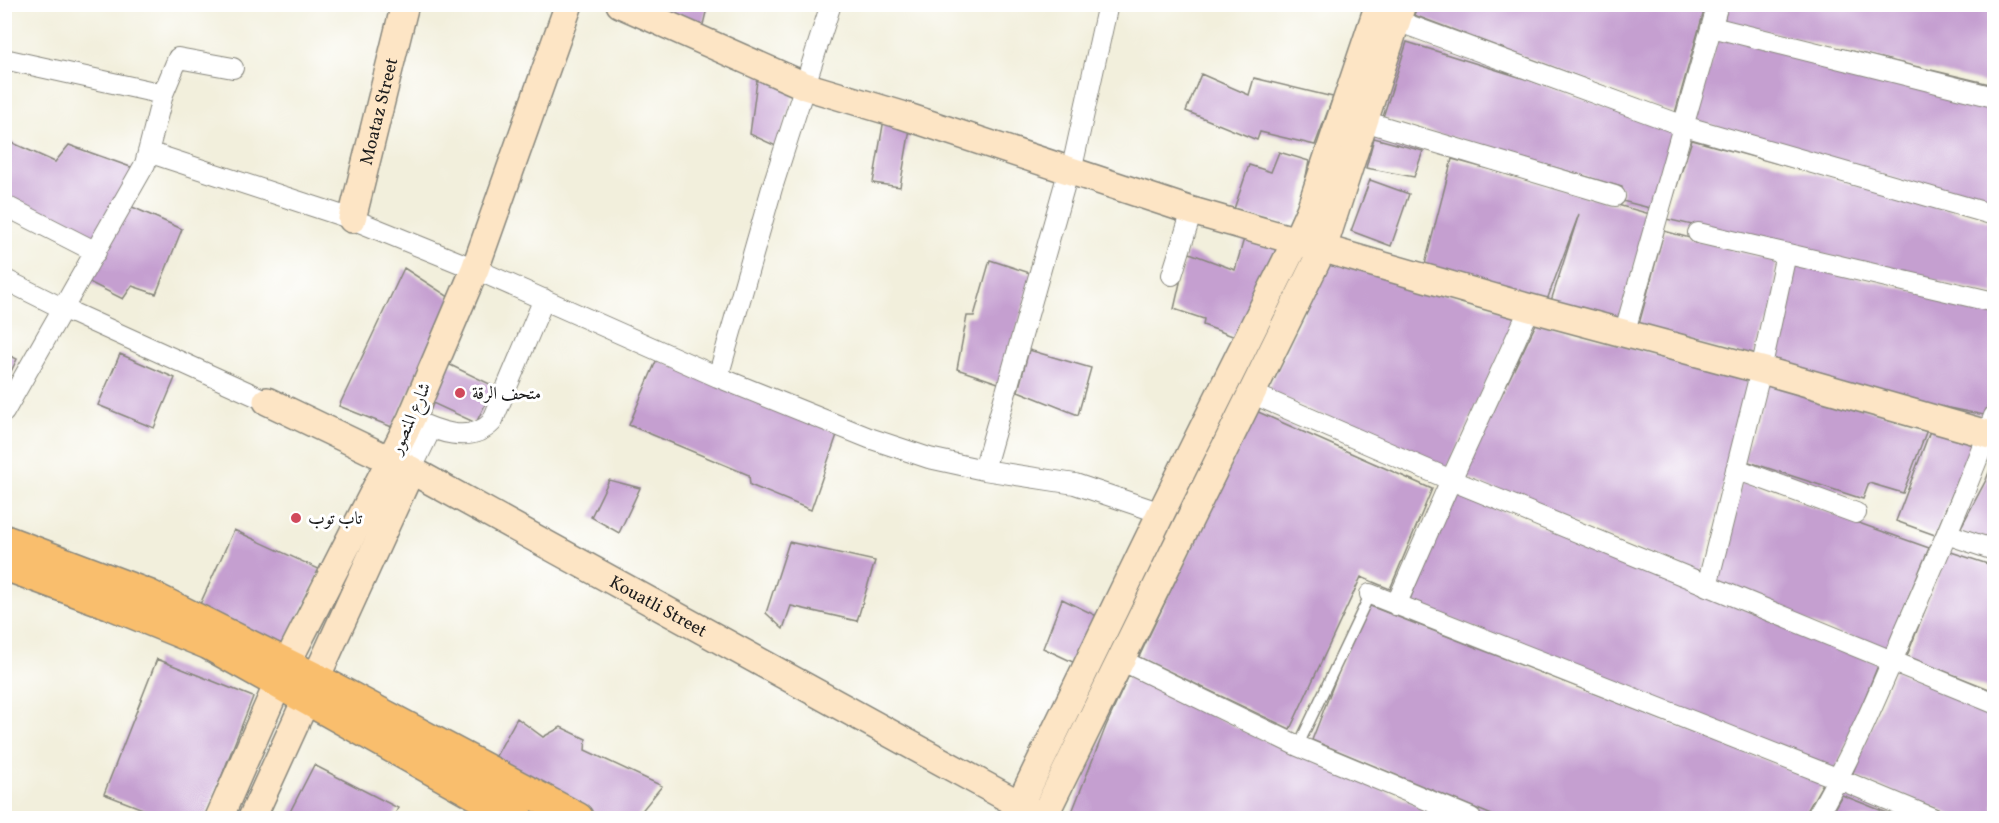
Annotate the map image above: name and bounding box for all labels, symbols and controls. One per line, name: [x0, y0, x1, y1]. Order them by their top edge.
street label: Moataz Street: [355, 55, 405, 168]
street label: شارع المنصور: [384, 379, 439, 461]
place label: متحف الرقة: [472, 382, 541, 407]
marker: متحف الرقة: [453, 386, 467, 400]
place label: تاب توب: [308, 507, 363, 532]
marker: تاب توب: [289, 511, 303, 525]
street label: Kouatli Street: [604, 570, 711, 644]

